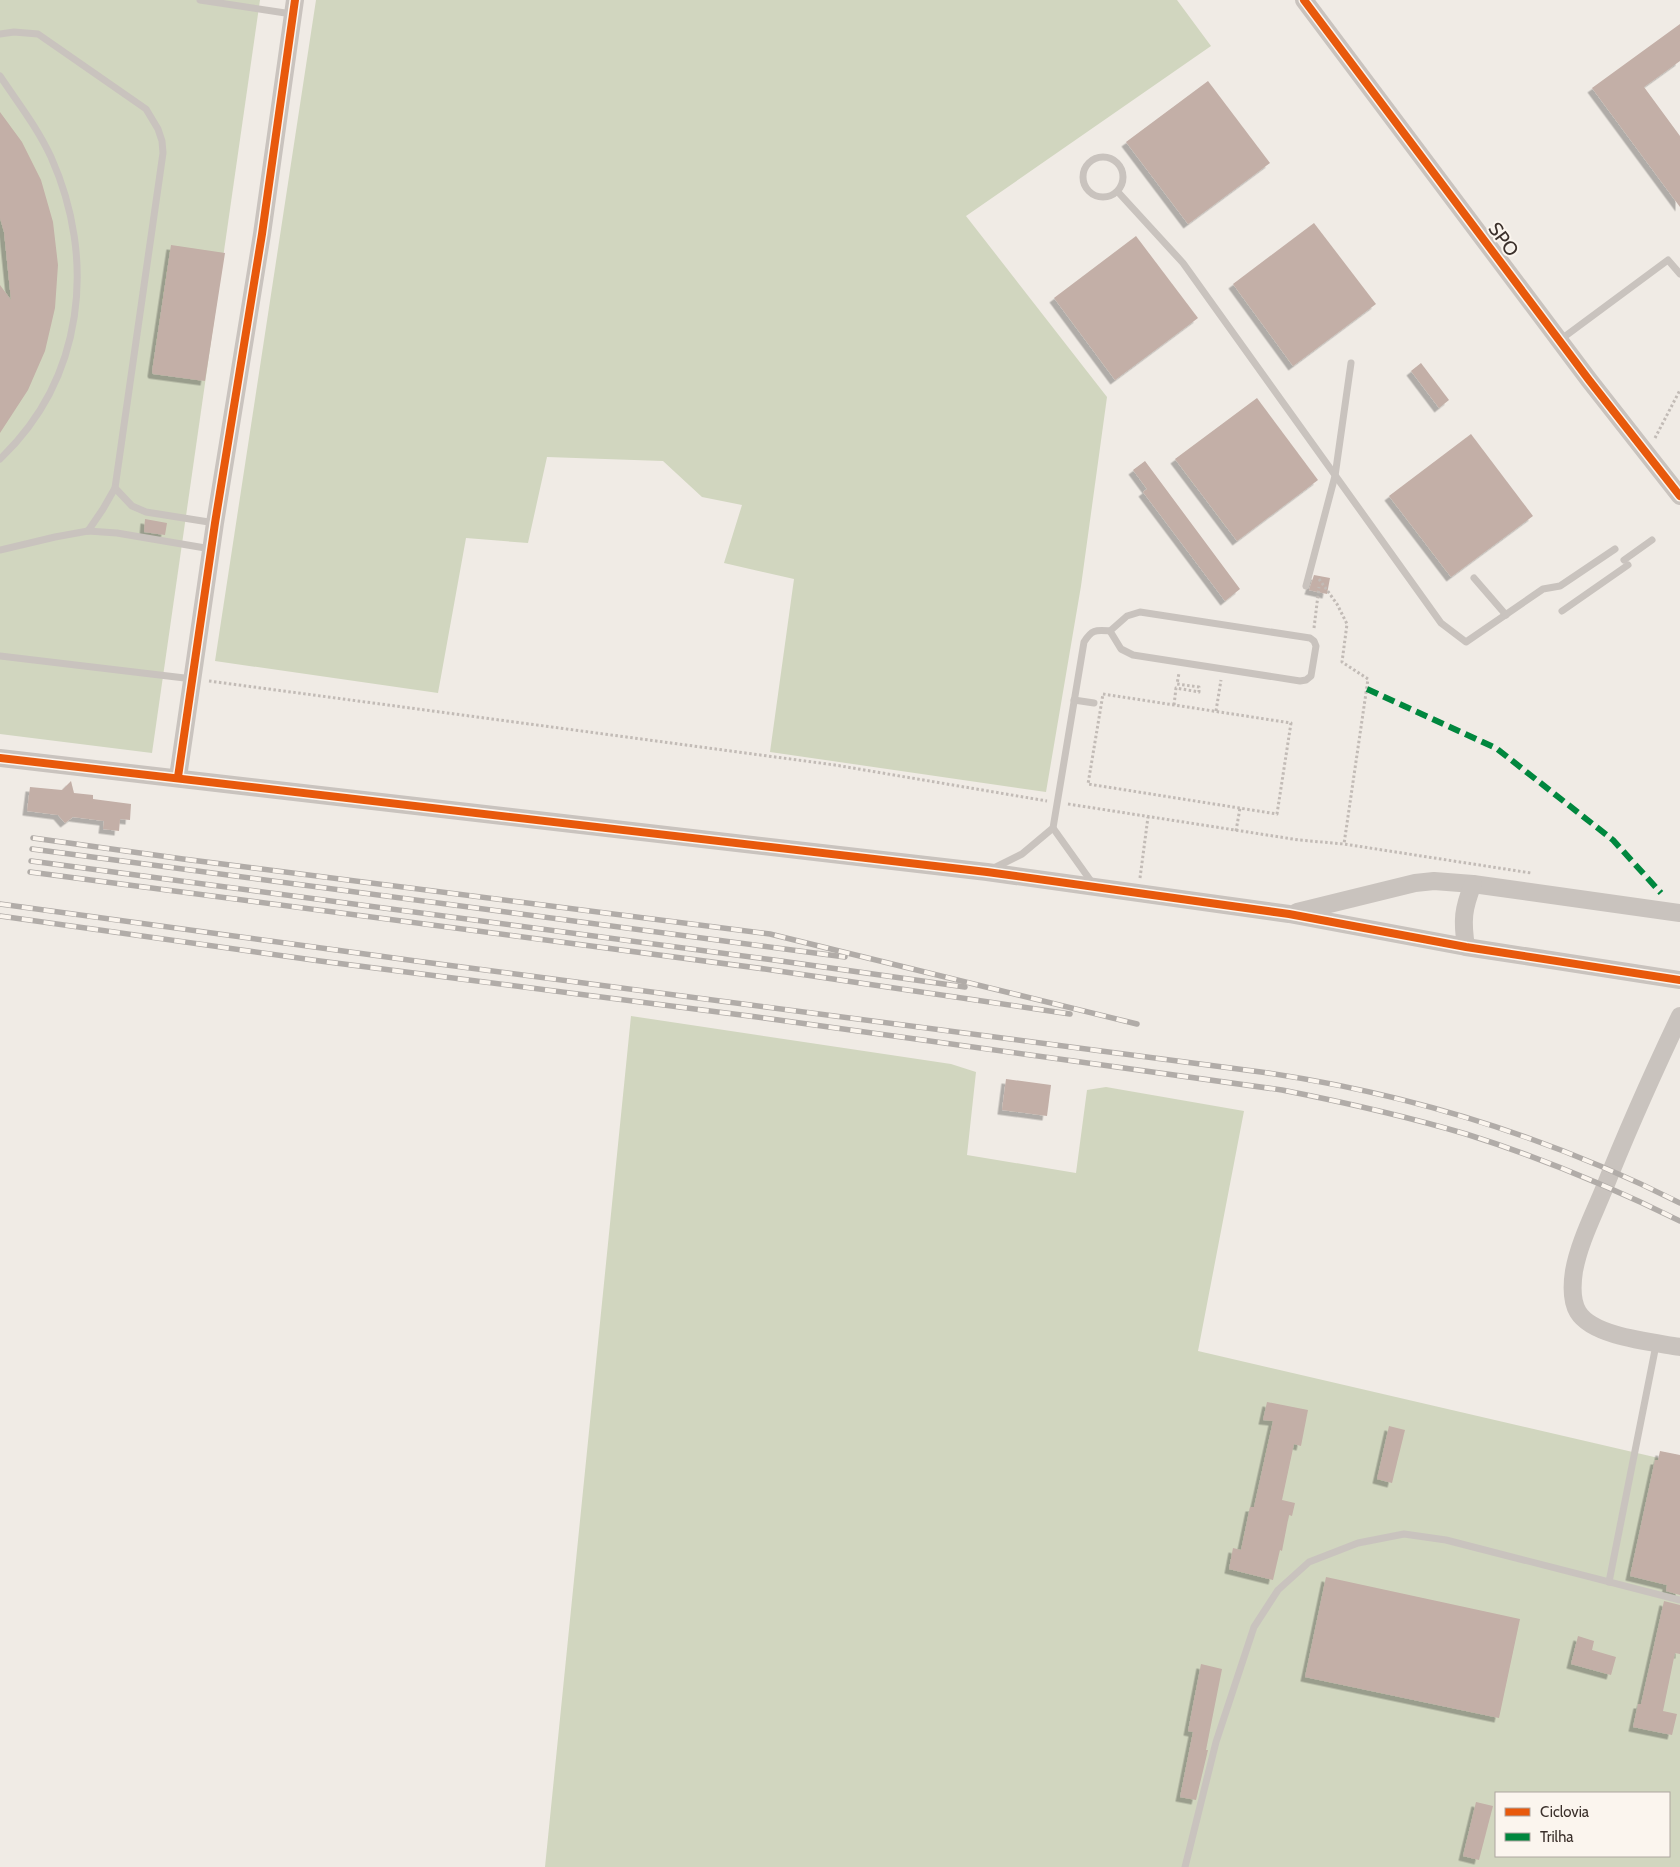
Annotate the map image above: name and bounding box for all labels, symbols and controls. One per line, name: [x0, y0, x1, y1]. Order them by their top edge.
street label: SPO: [1483, 218, 1524, 261]
legend: [1495, 1792, 1670, 1857]
text: Ciclovia: [1540, 1803, 1590, 1821]
text: Trilha: [1540, 1828, 1574, 1846]

